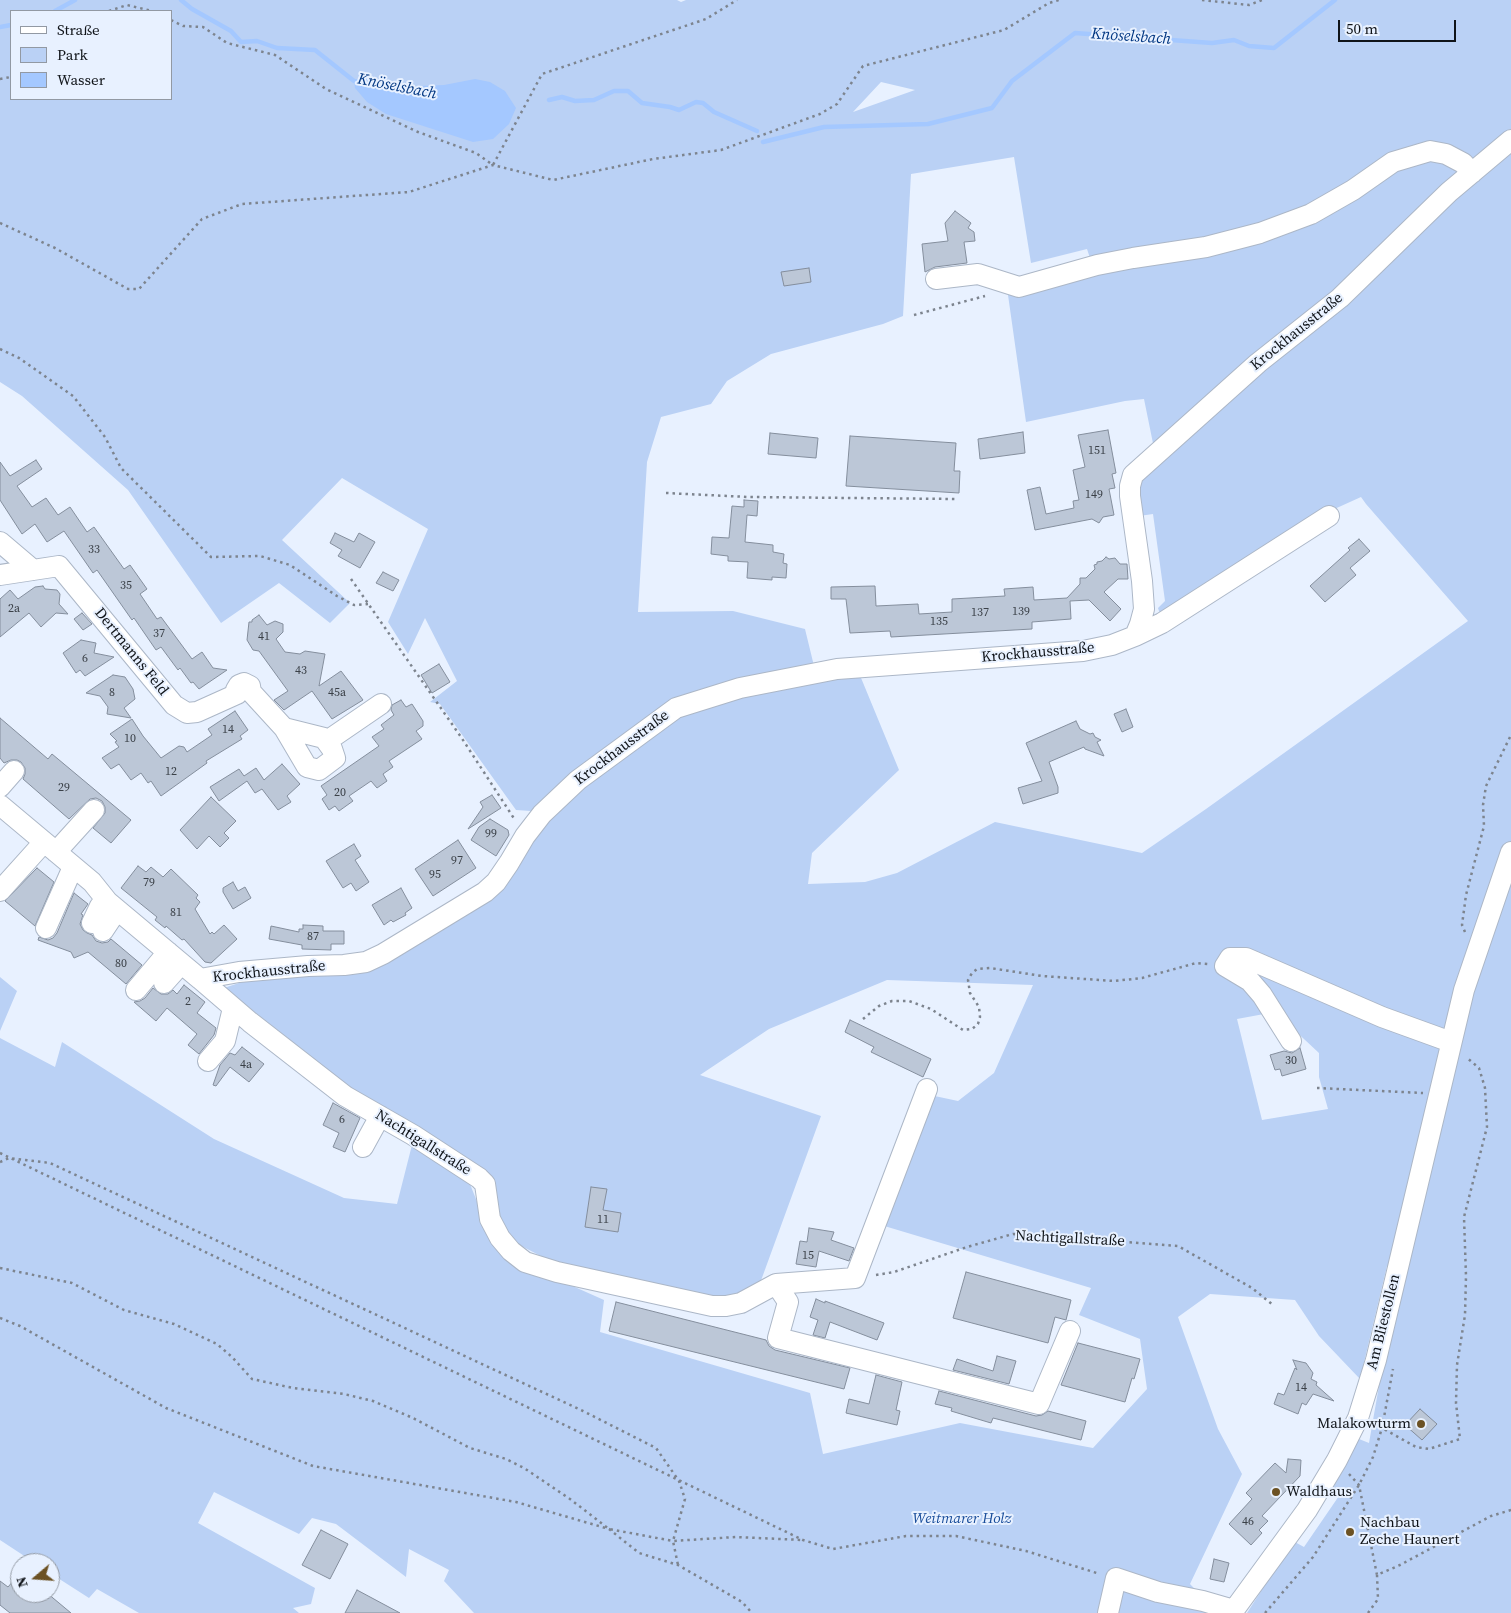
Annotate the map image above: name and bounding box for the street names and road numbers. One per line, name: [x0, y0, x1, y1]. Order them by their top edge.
street label: Krockhausstraße: [1247, 289, 1347, 375]
street label: Dertmanns Feld: [90, 605, 172, 699]
street label: Krockhausstraße: [981, 639, 1095, 667]
street label: Krockhausstraße: [571, 707, 673, 789]
street label: Krockhausstraße: [212, 957, 326, 987]
street label: Nachtigallstraße: [372, 1106, 474, 1180]
street label: Nachtigallstraße: [1015, 1227, 1125, 1251]
street label: Am Bliestollen: [1363, 1272, 1405, 1372]

